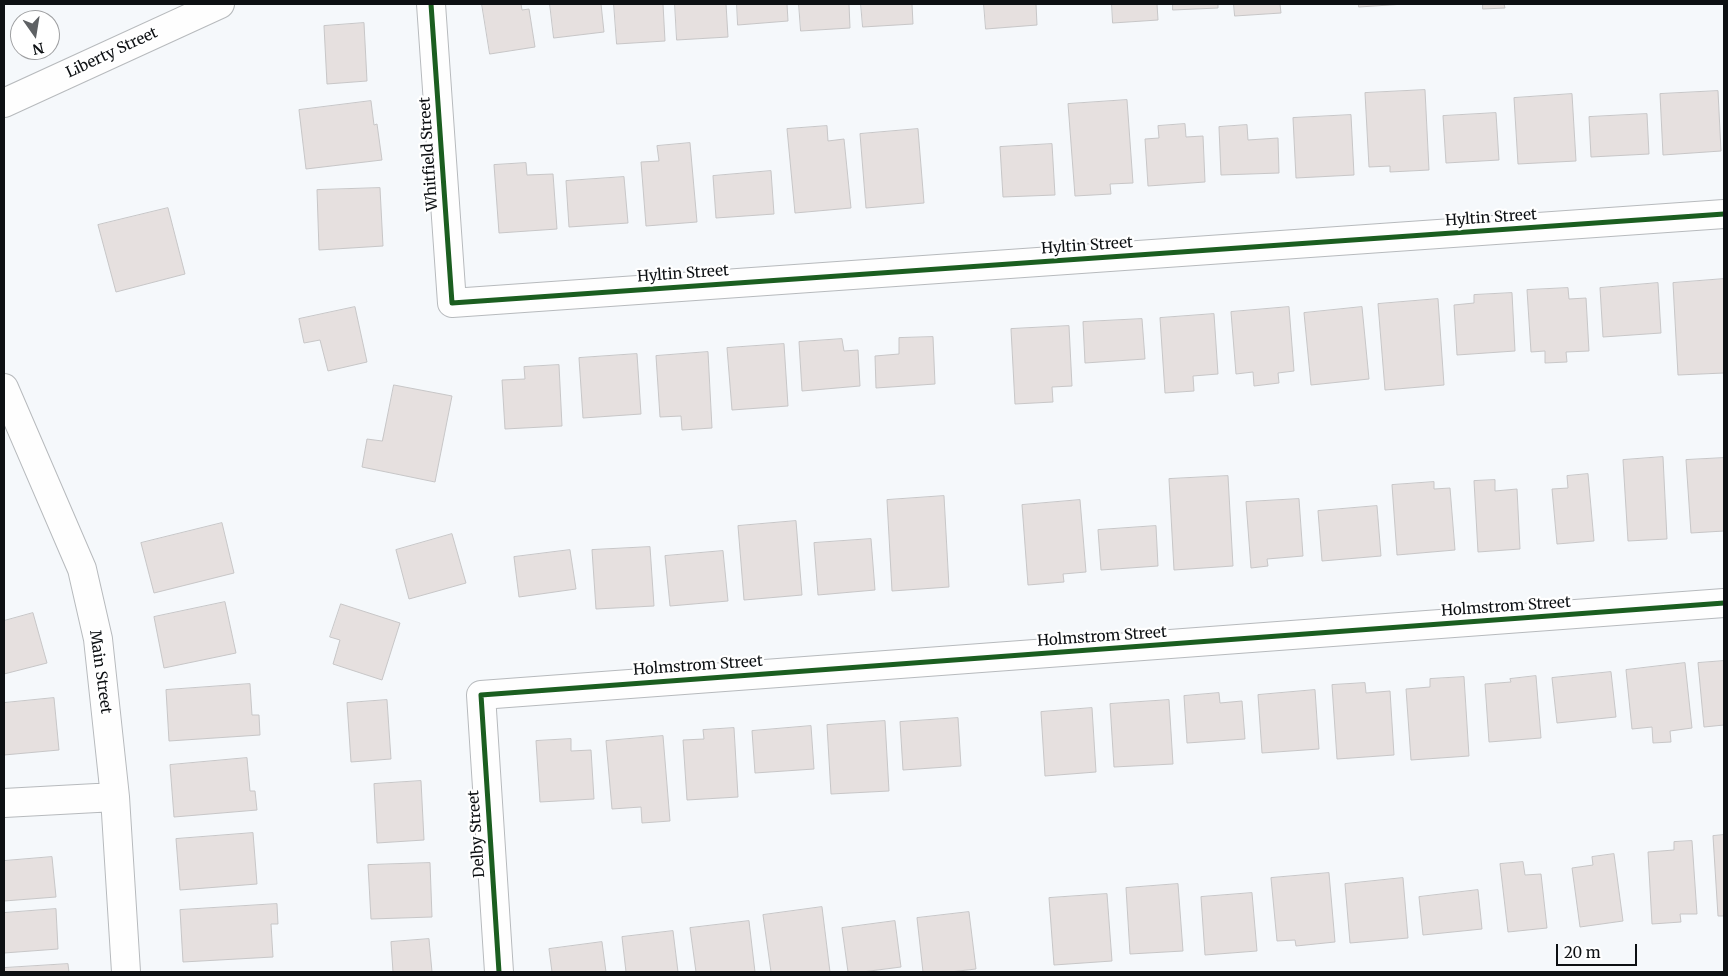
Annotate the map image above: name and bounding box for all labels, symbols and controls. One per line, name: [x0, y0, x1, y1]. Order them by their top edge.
north arrow: [10, 10, 60, 60]
street label: Liberty Street: [63, 24, 161, 82]
text: N: [31, 39, 46, 59]
street label: Whitfield Street: [416, 96, 442, 212]
street label: Hyltin Street: [1445, 206, 1537, 230]
street label: Hyltin Street: [1041, 234, 1133, 258]
street label: Hyltin Street: [637, 262, 729, 286]
street label: Holmstrom Street: [1441, 593, 1571, 621]
street label: Holmstrom Street: [1037, 623, 1167, 651]
street label: Main Street: [85, 629, 115, 715]
street label: Holmstrom Street: [633, 652, 763, 680]
street label: Delby Street: [465, 789, 489, 879]
scale bar: [1558, 934, 1639, 966]
text: 20 m: [1564, 943, 1601, 962]

